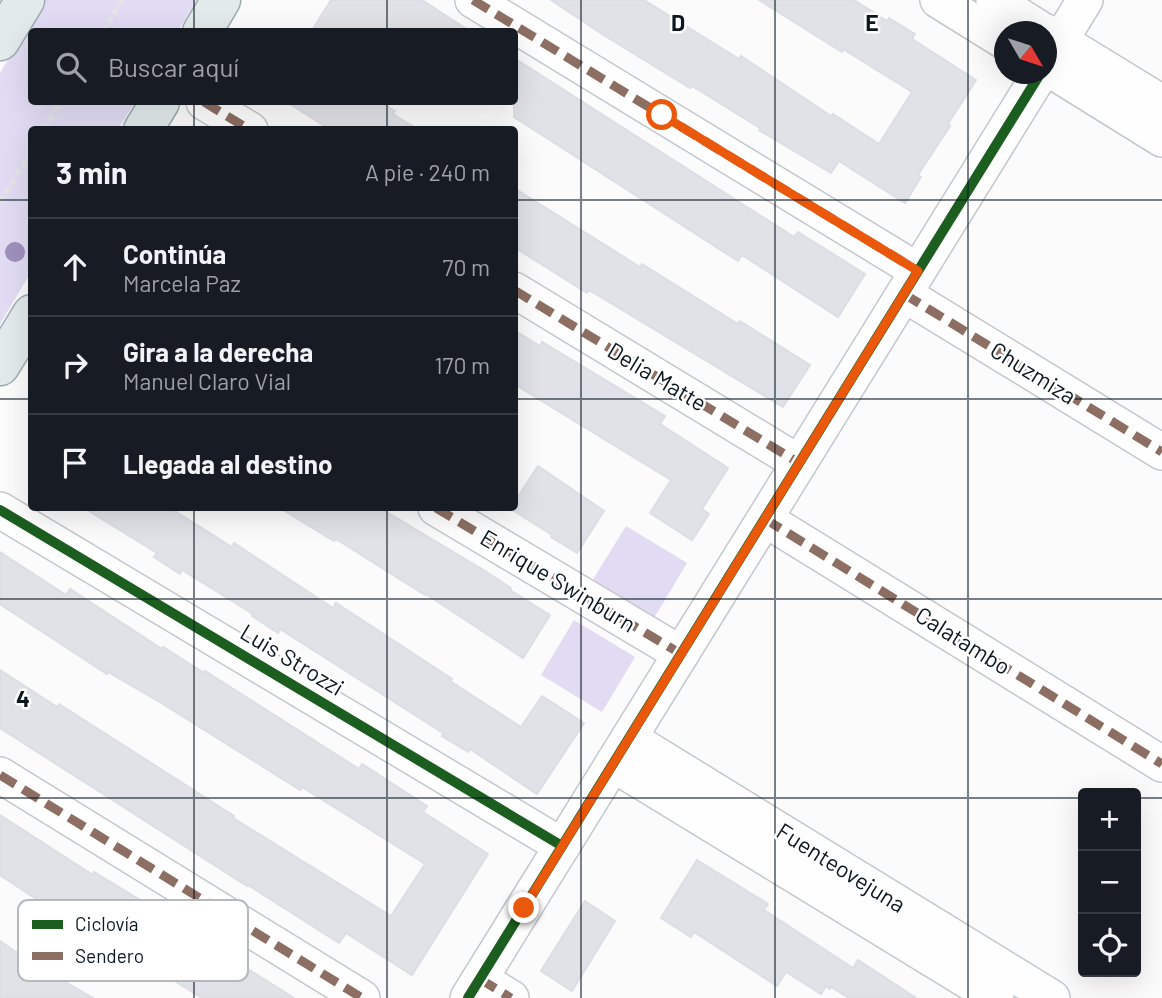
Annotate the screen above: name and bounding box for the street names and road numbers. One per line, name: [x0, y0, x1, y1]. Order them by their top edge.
street label: Chuzmiza: [985, 335, 1082, 409]
street label: Delia Matte: [603, 336, 712, 417]
street label: Enrique Swinburn: [476, 523, 641, 638]
street label: Calatambo: [911, 600, 1016, 680]
street label: Luis Strozzi: [236, 617, 349, 701]
street label: Fuenteovejuna: [772, 816, 911, 918]

